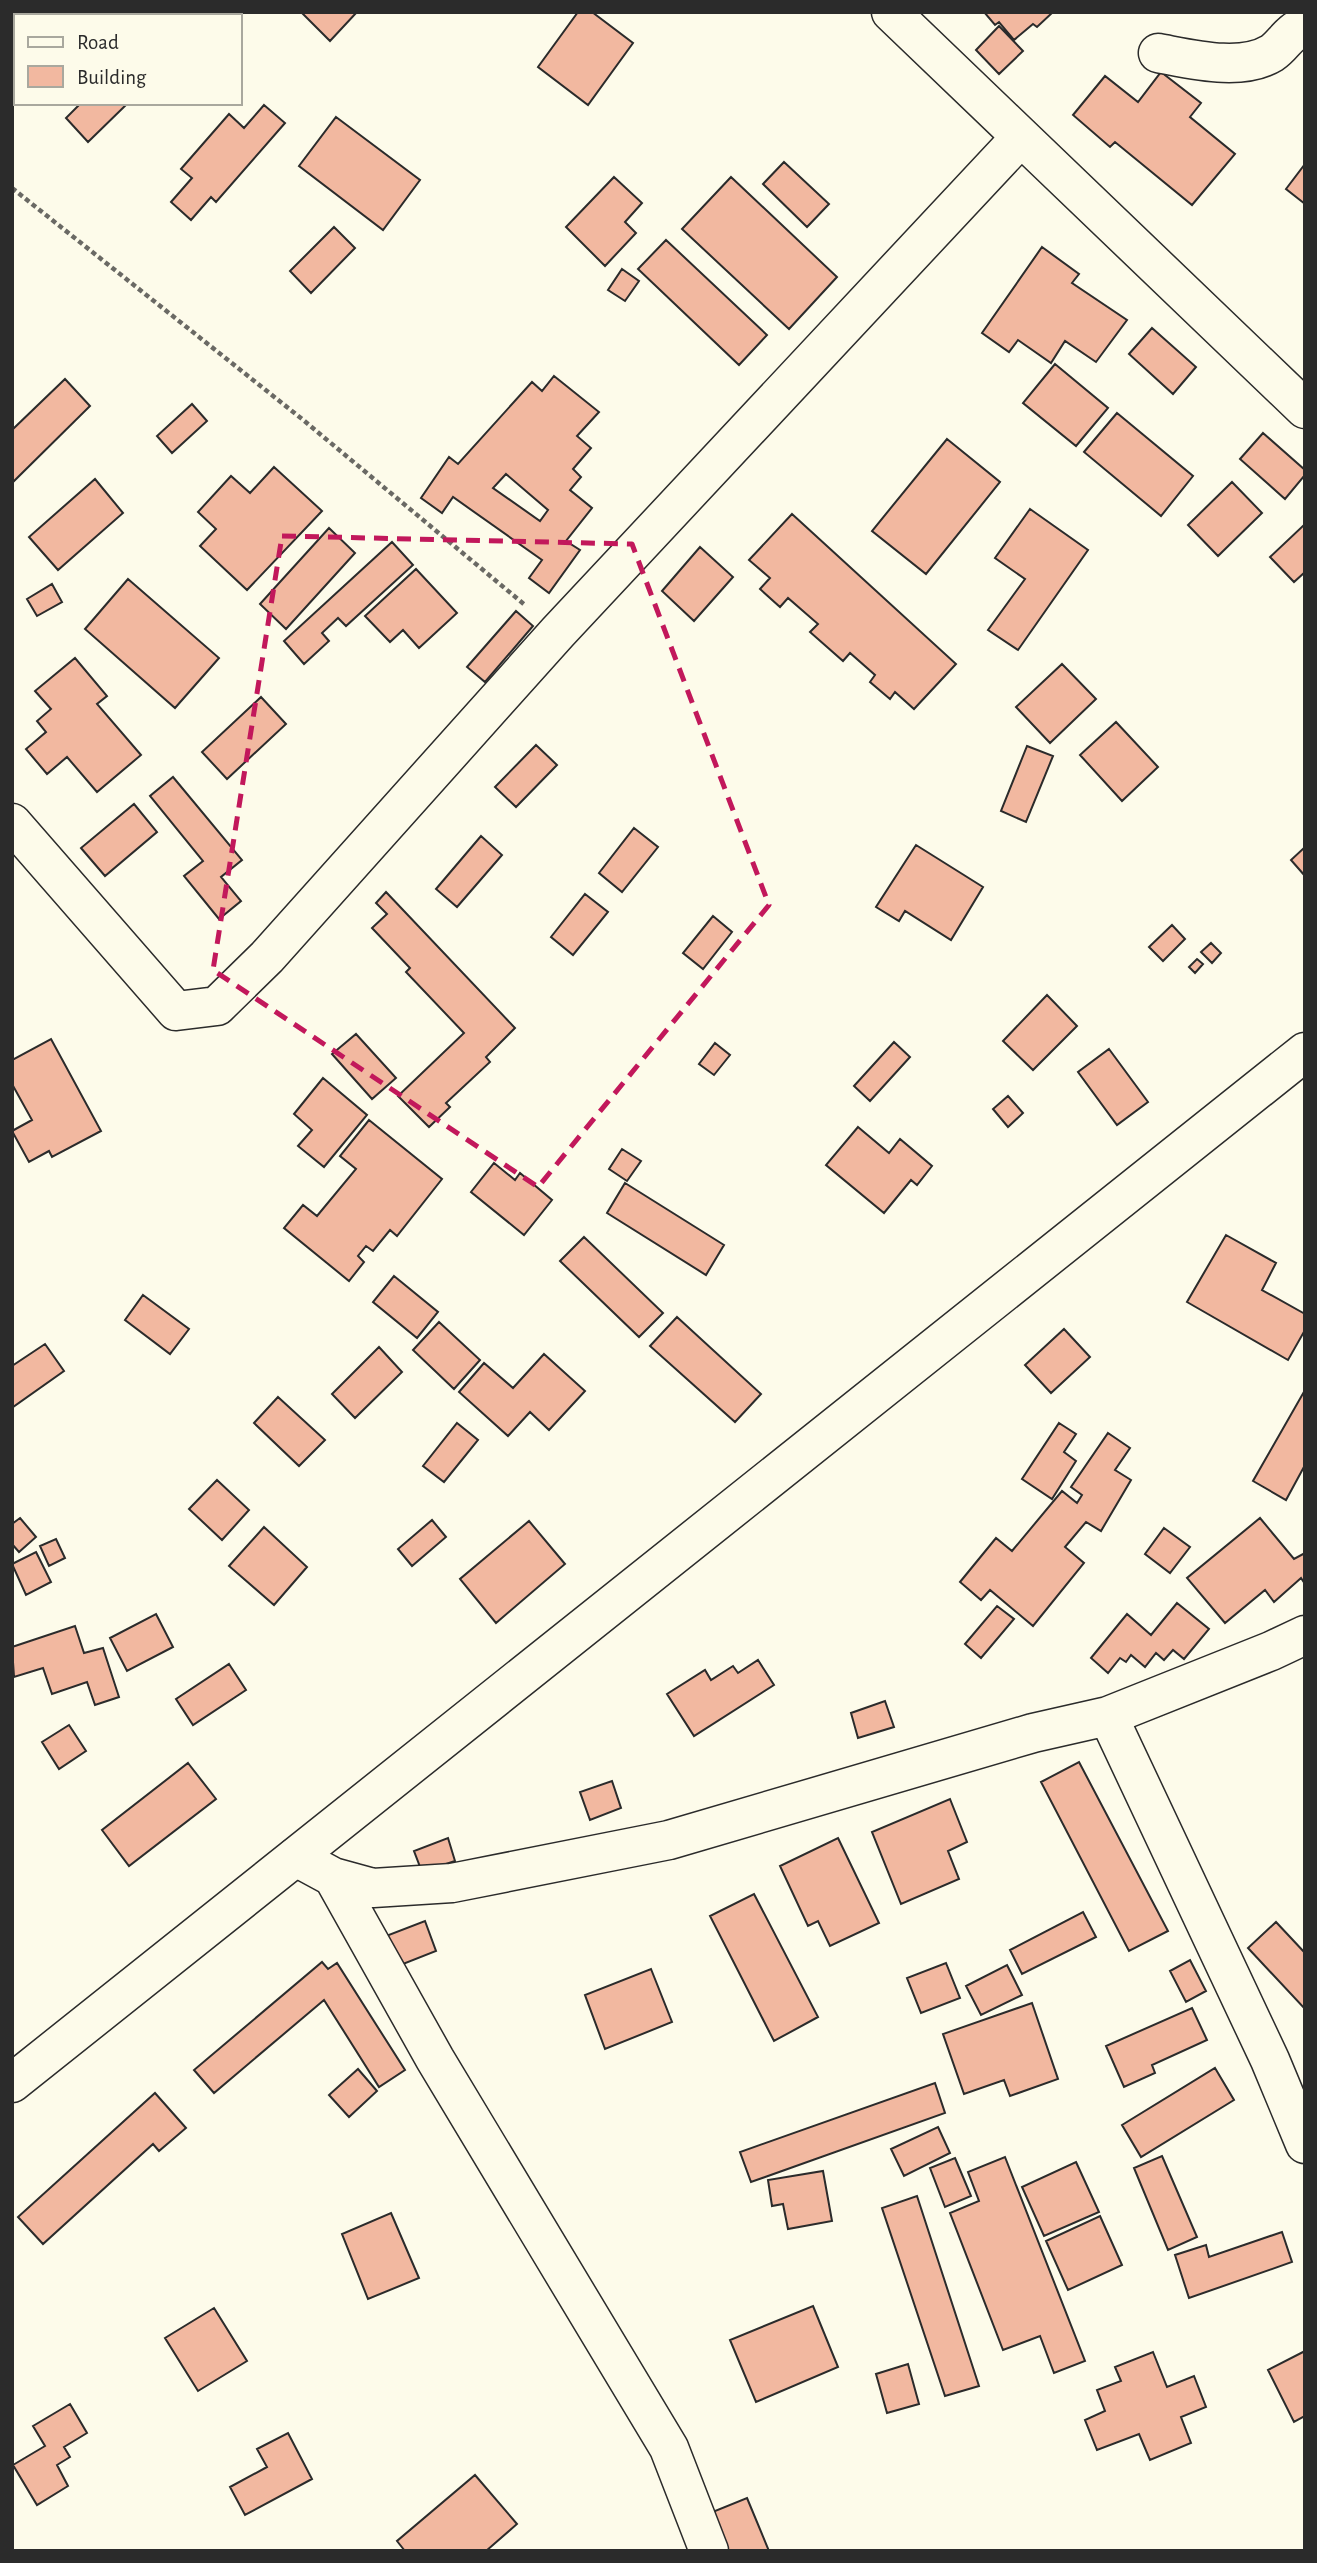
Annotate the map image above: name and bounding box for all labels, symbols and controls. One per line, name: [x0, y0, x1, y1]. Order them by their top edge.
legend: [14, 14, 242, 105]
text: Road: [77, 32, 119, 53]
text: Building: [77, 67, 147, 88]

